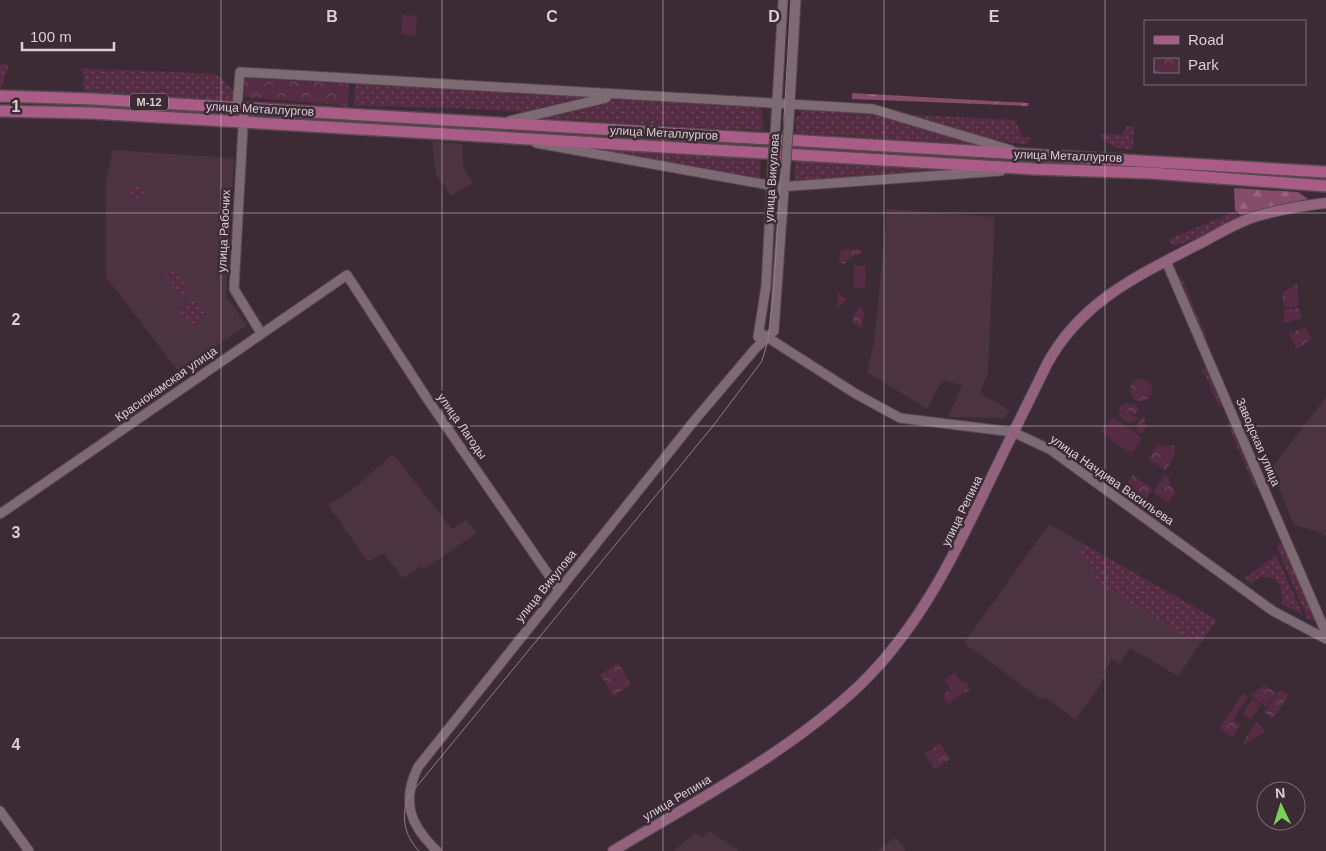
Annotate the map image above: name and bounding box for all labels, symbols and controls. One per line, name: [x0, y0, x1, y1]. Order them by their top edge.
text: B: [326, 8, 338, 25]
text: C: [546, 8, 558, 25]
text: D: [768, 8, 780, 25]
text: E: [989, 8, 1000, 25]
scale bar: [22, 20, 115, 52]
legend: [1144, 20, 1306, 85]
text: 100 m: [30, 28, 72, 45]
text: Road: [1188, 31, 1224, 48]
text: Park: [1188, 56, 1219, 73]
road number: М-12: [130, 94, 168, 110]
text: 1: [12, 98, 21, 115]
street label: улица Металлургов: [205, 99, 315, 119]
street label: улица Металлургов: [609, 123, 719, 143]
street label: улица Викулова: [762, 133, 782, 223]
street label: улица Металлургов: [1014, 147, 1122, 165]
street label: улица Рабочих: [215, 189, 233, 273]
text: 2: [12, 311, 21, 328]
street label: Краснокамская улица: [112, 343, 220, 424]
street label: улица Лагоды: [434, 390, 490, 462]
street label: Заводская улица: [1233, 396, 1283, 489]
street label: улица Начдива Васильева: [1047, 432, 1177, 528]
street label: улица Репина: [939, 473, 985, 549]
text: 3: [12, 524, 21, 541]
street label: улица Викулова: [513, 547, 580, 625]
text: 4: [12, 736, 21, 753]
street label: улица Репина: [640, 772, 714, 824]
north arrow: [1256, 781, 1306, 831]
text: N: [1274, 785, 1286, 801]

